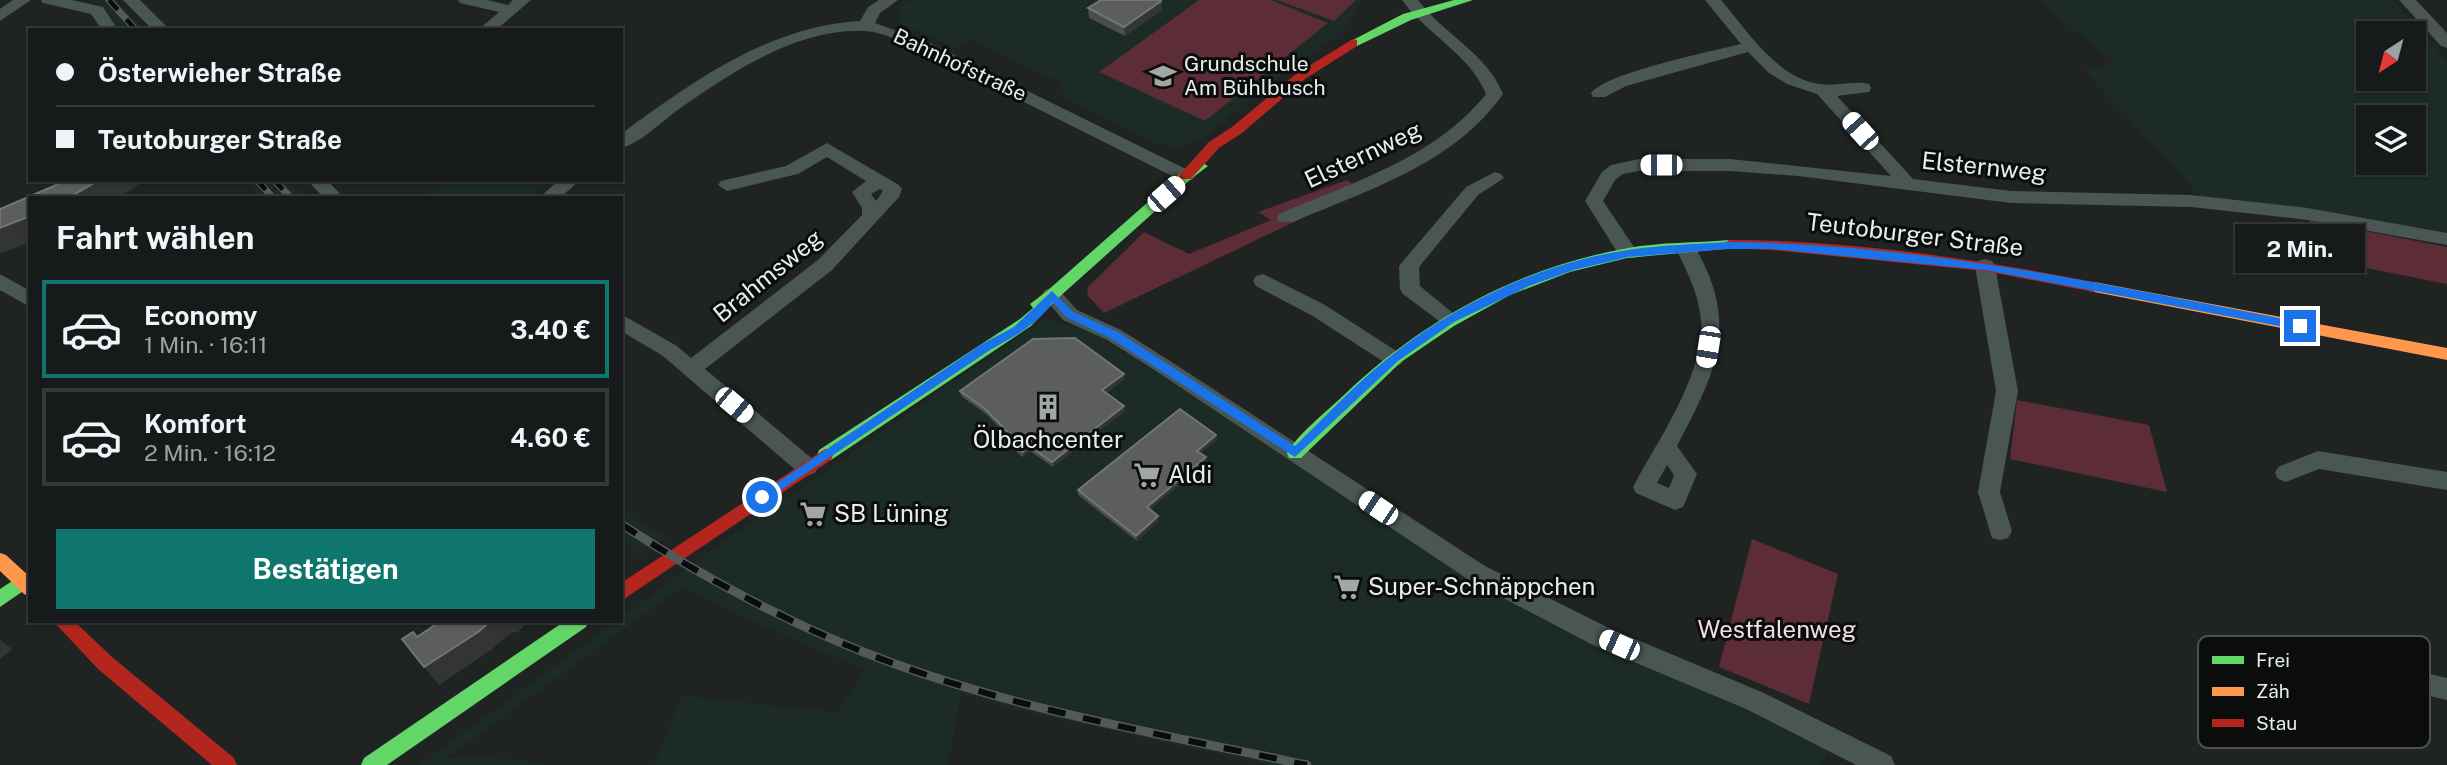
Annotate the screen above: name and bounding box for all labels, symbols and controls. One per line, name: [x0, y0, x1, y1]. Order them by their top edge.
north arrow: [2356, 21, 2426, 91]
map controls: [2356, 21, 2426, 175]
street label: Bahnhofstraße: [890, 23, 1031, 106]
place label: Grundschule Am Bühlbusch: [1184, 51, 1326, 100]
text: Österwieher Straße: [98, 57, 342, 88]
school or university icon: Grundschule Am Bühlbusch: [1148, 61, 1178, 91]
button: layers: [2356, 105, 2426, 175]
car: [1839, 108, 1882, 154]
street label: Elsternweg: [1300, 115, 1425, 193]
text: Teutoburger Straße: [98, 124, 342, 155]
street label: Elsternweg: [1920, 146, 2048, 187]
car: [1641, 155, 1683, 176]
car: [1144, 172, 1189, 216]
street label: Teutoburger Straße: [1805, 207, 2025, 261]
text: Fahrt wählen: [56, 219, 255, 256]
street label: Brahmsweg: [707, 223, 827, 328]
callout: 2 Min.: [2235, 224, 2365, 274]
text: 2 Min.: [2267, 235, 2333, 262]
icon: car: [60, 298, 123, 361]
text: Economy: [144, 300, 257, 331]
route end: [2284, 310, 2316, 342]
text: 3.40 €: [510, 314, 591, 345]
car: [1695, 325, 1722, 369]
text: 1 Min. · 16:11: [144, 331, 267, 358]
car: [712, 383, 757, 427]
building icon: Ölbachcenter: [1033, 392, 1063, 422]
icon: car: [60, 406, 123, 469]
text: Komfort: [144, 408, 246, 439]
text: 4.60 €: [510, 422, 591, 453]
place label: Ölbachcenter: [973, 424, 1123, 453]
text: 2 Min. · 16:12: [144, 439, 276, 466]
supermarket icon: Aldi: [1132, 460, 1162, 490]
place label: Aldi: [1168, 460, 1212, 488]
route start: [746, 481, 778, 513]
car: [1355, 488, 1402, 528]
supermarket icon: SB Lüning: [798, 499, 828, 529]
place label: SB Lüning: [834, 499, 949, 527]
button: Bestätigen: [56, 529, 595, 609]
supermarket icon: Super-Schnäppchen: [1332, 572, 1362, 602]
place label: Super-Schnäppchen: [1368, 572, 1595, 600]
park label: Westfalenweg: [1697, 615, 1857, 643]
car: [1596, 627, 1643, 663]
legend: [2198, 636, 2430, 748]
text: Frei: [2256, 649, 2290, 671]
text: Zäh: [2256, 680, 2290, 702]
text: Stau: [2256, 712, 2297, 734]

